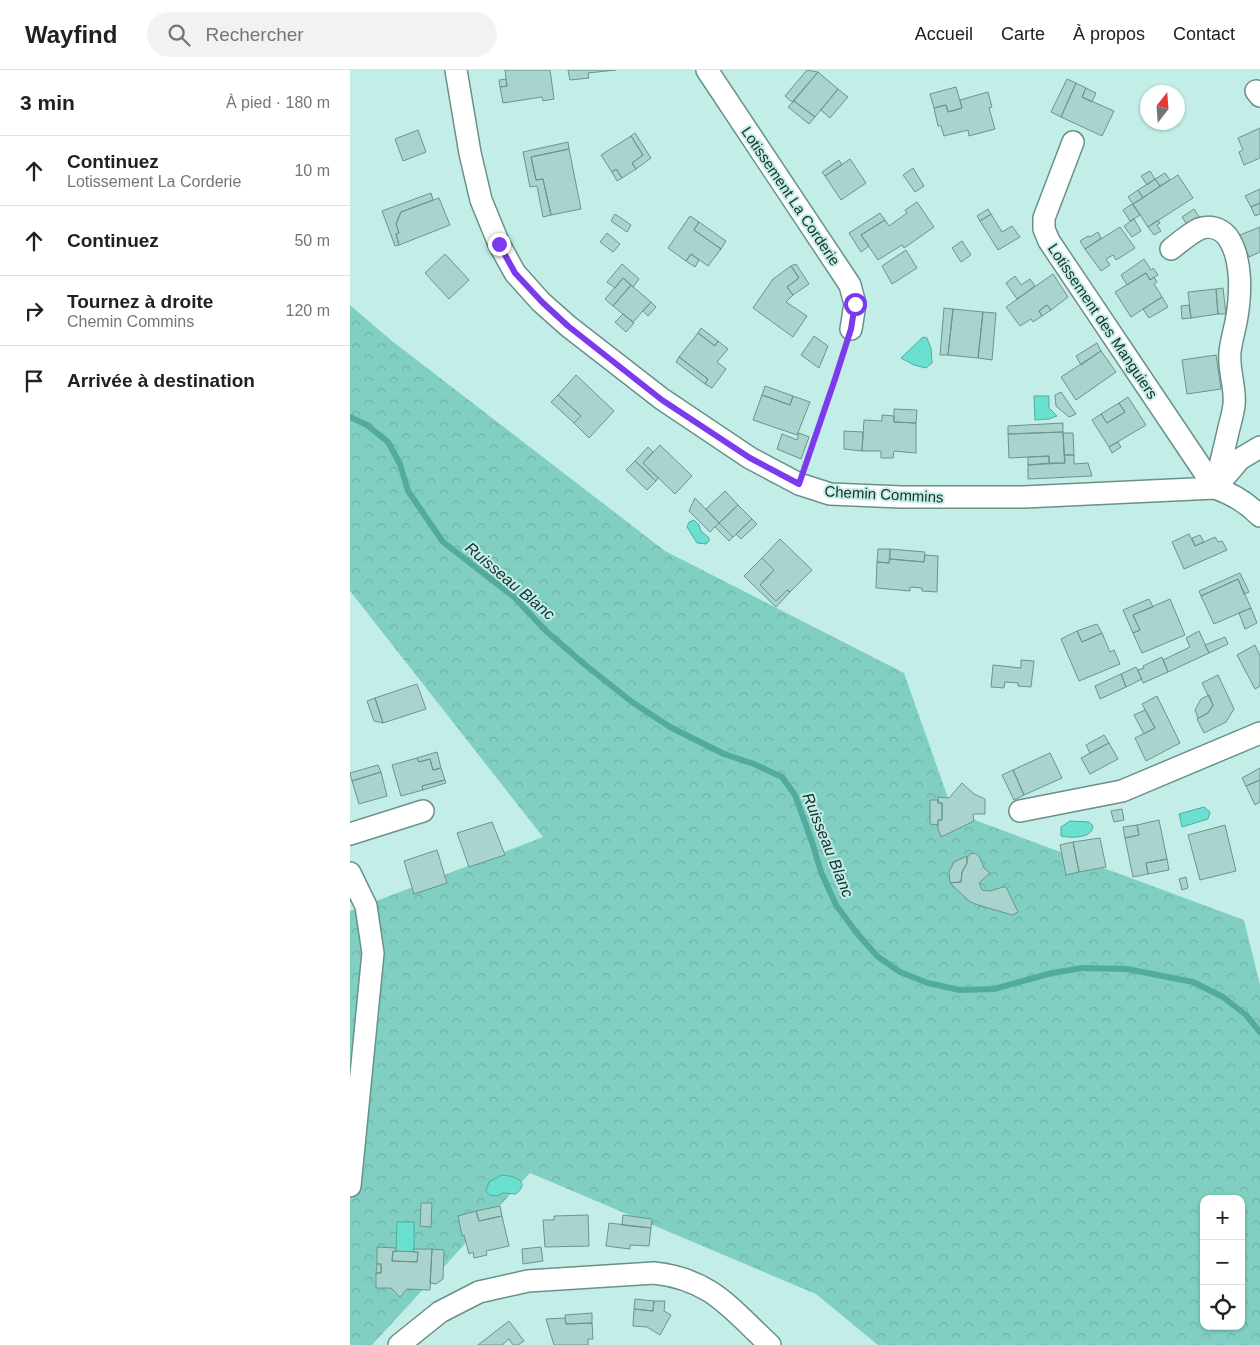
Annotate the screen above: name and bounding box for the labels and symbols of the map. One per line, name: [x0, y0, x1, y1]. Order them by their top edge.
north arrow: [1140, 85, 1185, 130]
street label: Lotissement La Corderie: [738, 124, 844, 268]
route end: [488, 233, 511, 256]
street label: Lotissement des Manguiers: [1045, 240, 1161, 402]
route start: [844, 293, 867, 316]
street label: Chemin Commins: [824, 482, 944, 506]
water label: Ruisseau Blanc: [462, 539, 558, 623]
water label: Ruisseau Blanc: [799, 790, 857, 900]

